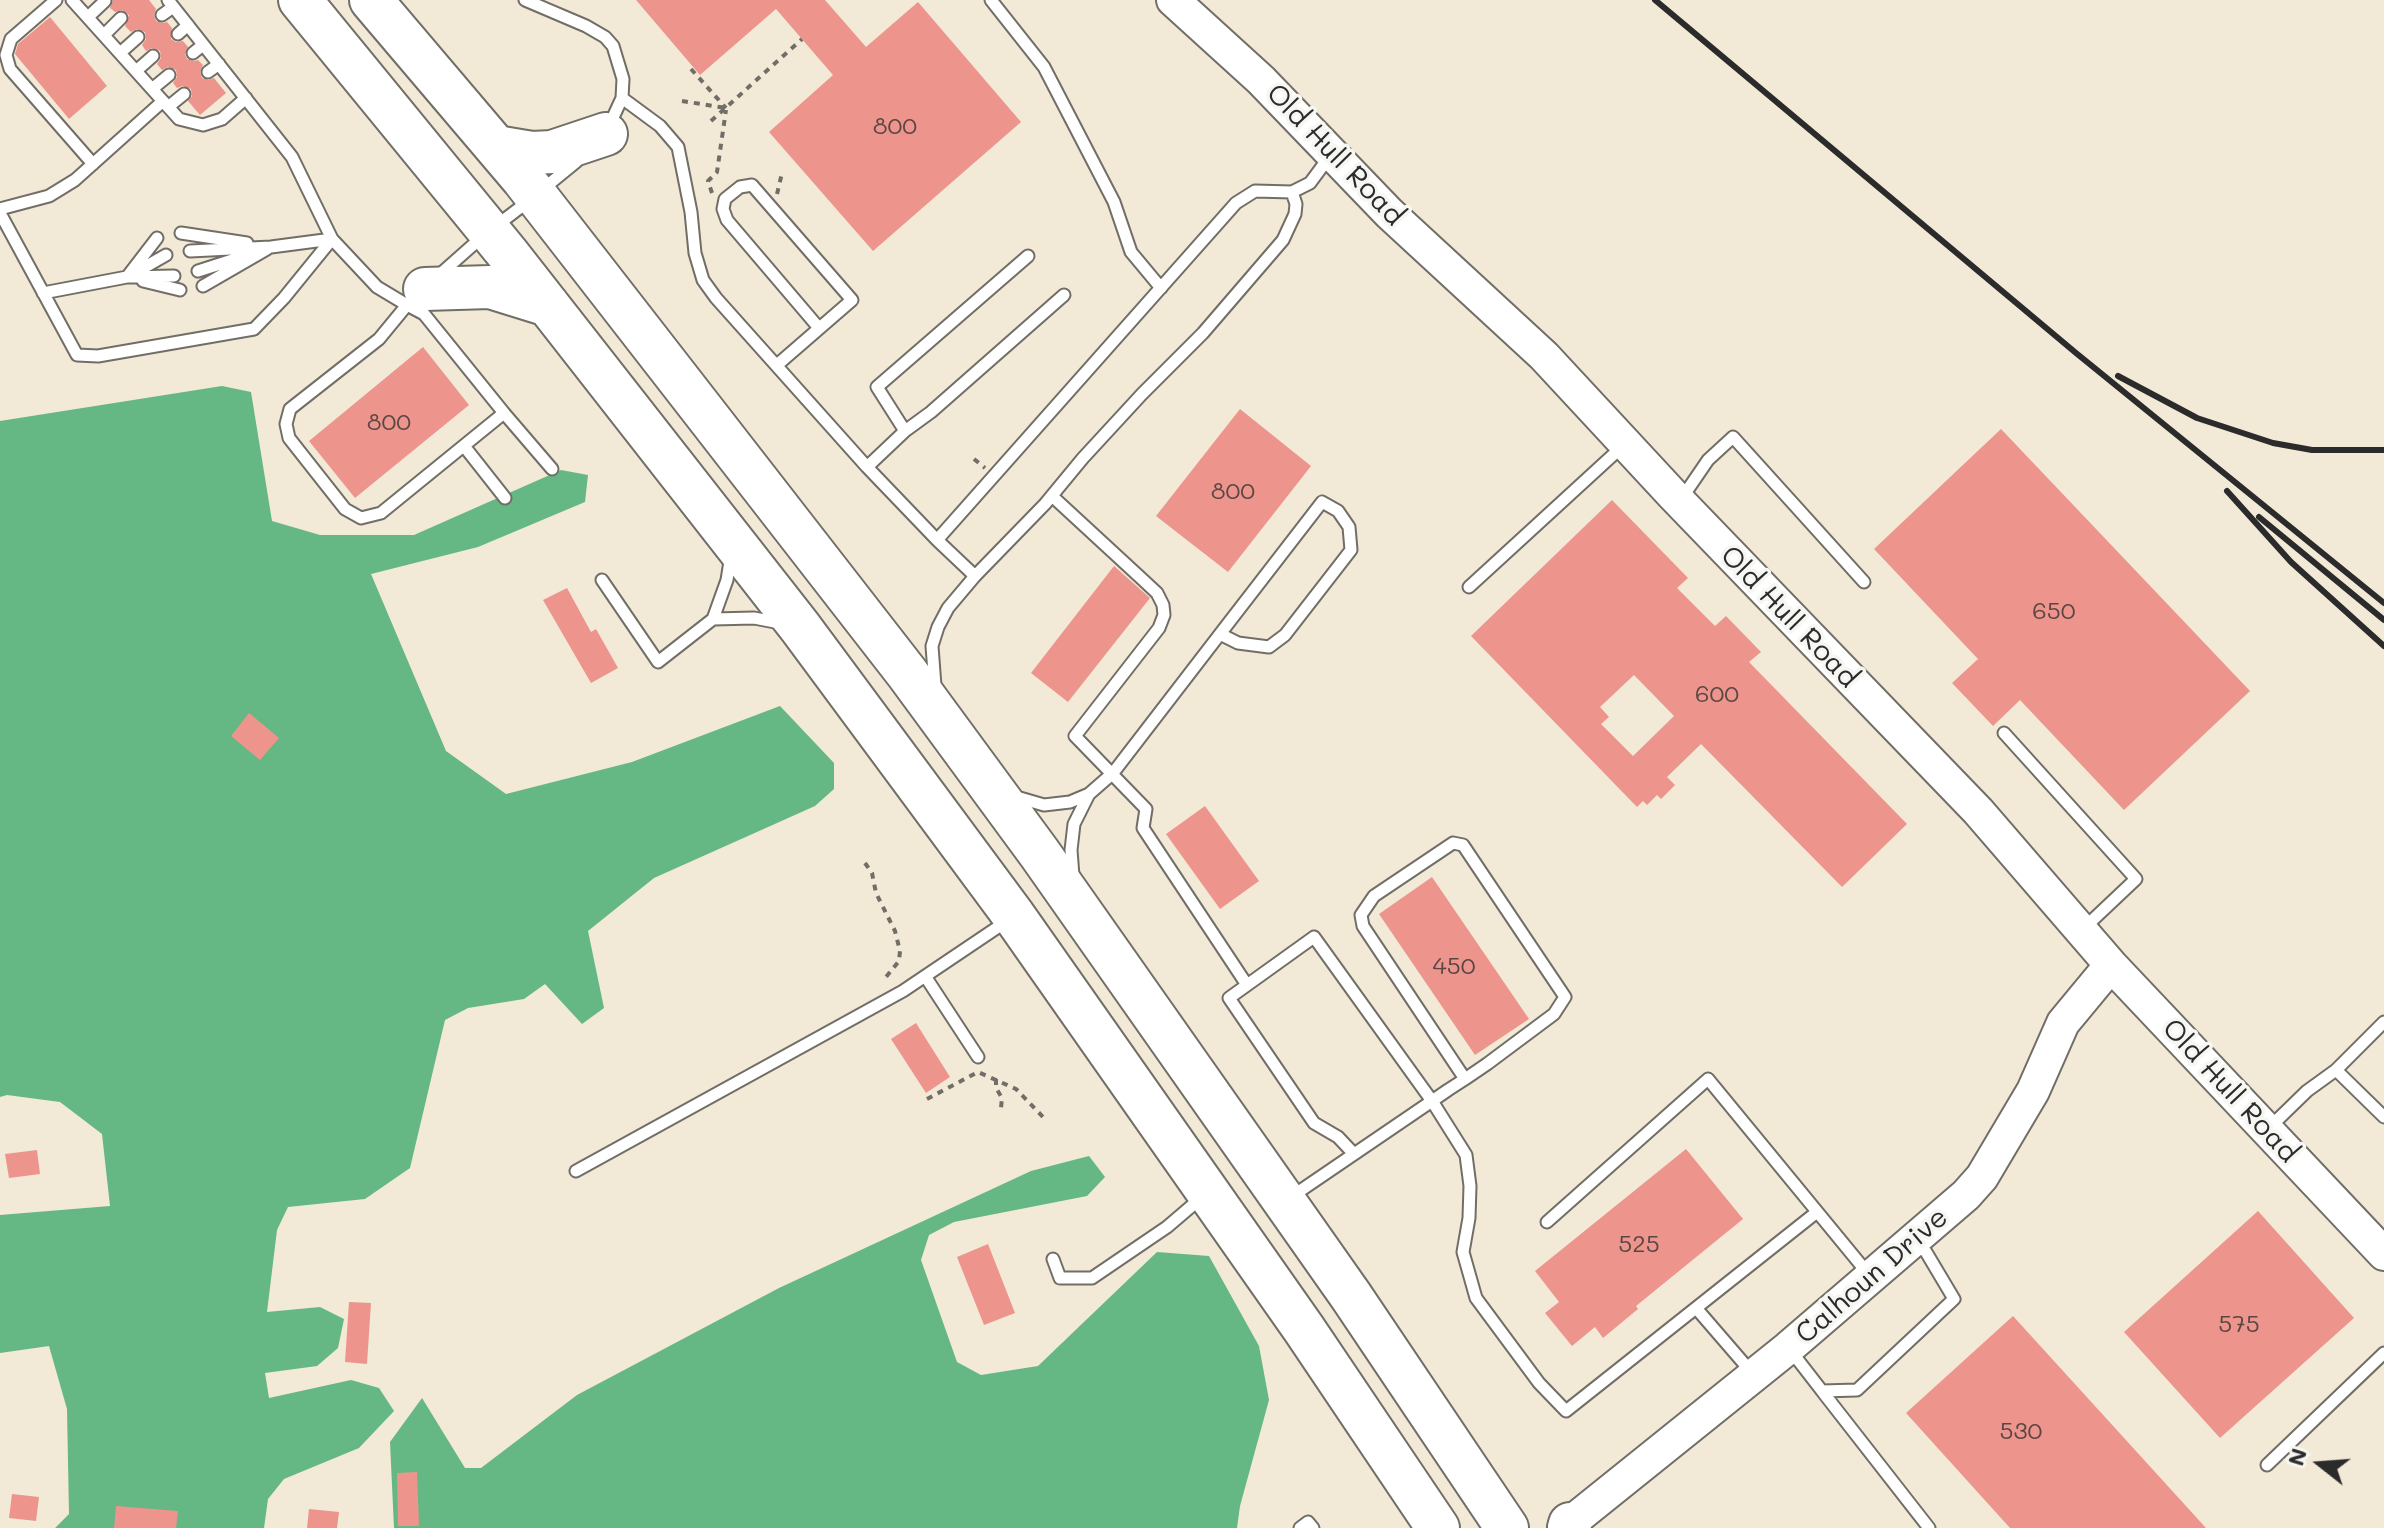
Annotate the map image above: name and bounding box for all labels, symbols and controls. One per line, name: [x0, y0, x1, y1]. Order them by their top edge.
street label: Old Hull Road: [1259, 77, 1411, 233]
house number: 800: [873, 113, 917, 141]
house number: 800: [367, 409, 411, 437]
house number: 800: [1211, 478, 1255, 506]
street label: Old Hull Road: [1713, 539, 1865, 695]
house number: 650: [2032, 598, 2076, 626]
house number: 600: [1695, 681, 1739, 709]
house number: 450: [1433, 953, 1475, 981]
street label: Old Hull Road: [2155, 1012, 2305, 1170]
street label: Calhoun Drive: [1789, 1201, 1955, 1351]
house number: 525: [1618, 1231, 1660, 1259]
house number: 575: [2218, 1311, 2260, 1339]
house number: 530: [2000, 1418, 2042, 1446]
north arrow: [2280, 1424, 2360, 1504]
text: N: [2280, 1445, 2313, 1469]

